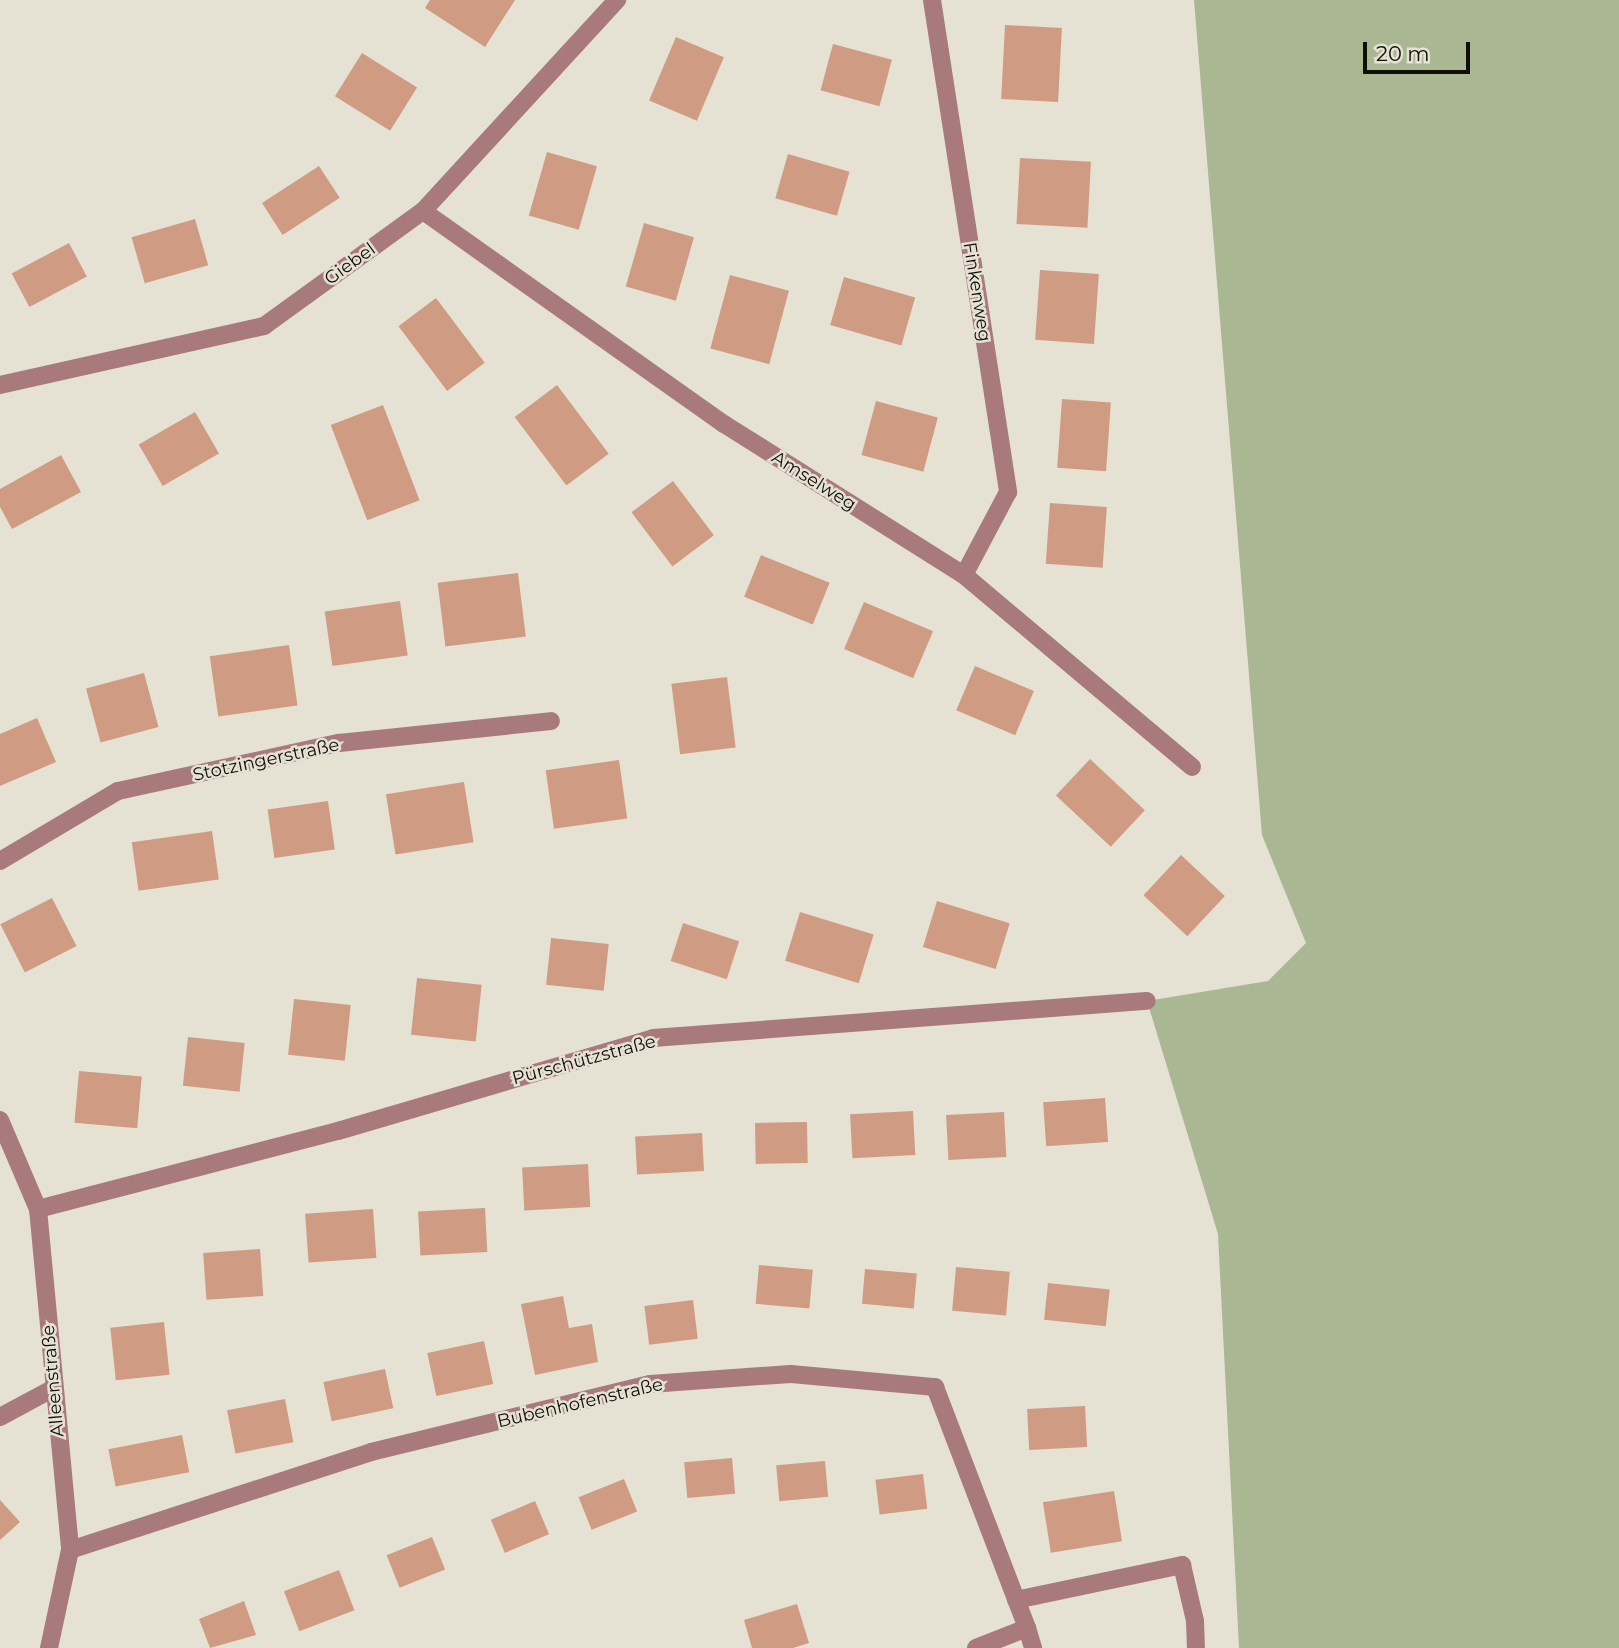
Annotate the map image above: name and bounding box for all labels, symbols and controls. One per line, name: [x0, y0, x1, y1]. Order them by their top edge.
scale bar: [1367, 28, 1474, 72]
text: 20 m: [1376, 41, 1430, 66]
street label: Giebel: [320, 238, 380, 290]
street label: Finkenweg: [958, 241, 996, 343]
street label: Amselweg: [768, 447, 860, 515]
street label: Stotzingerstraße: [191, 734, 341, 786]
street label: Pürschützstraße: [510, 1030, 658, 1090]
street label: Alleenstraße: [37, 1324, 69, 1438]
street label: Bubenhofenstraße: [495, 1373, 665, 1433]

